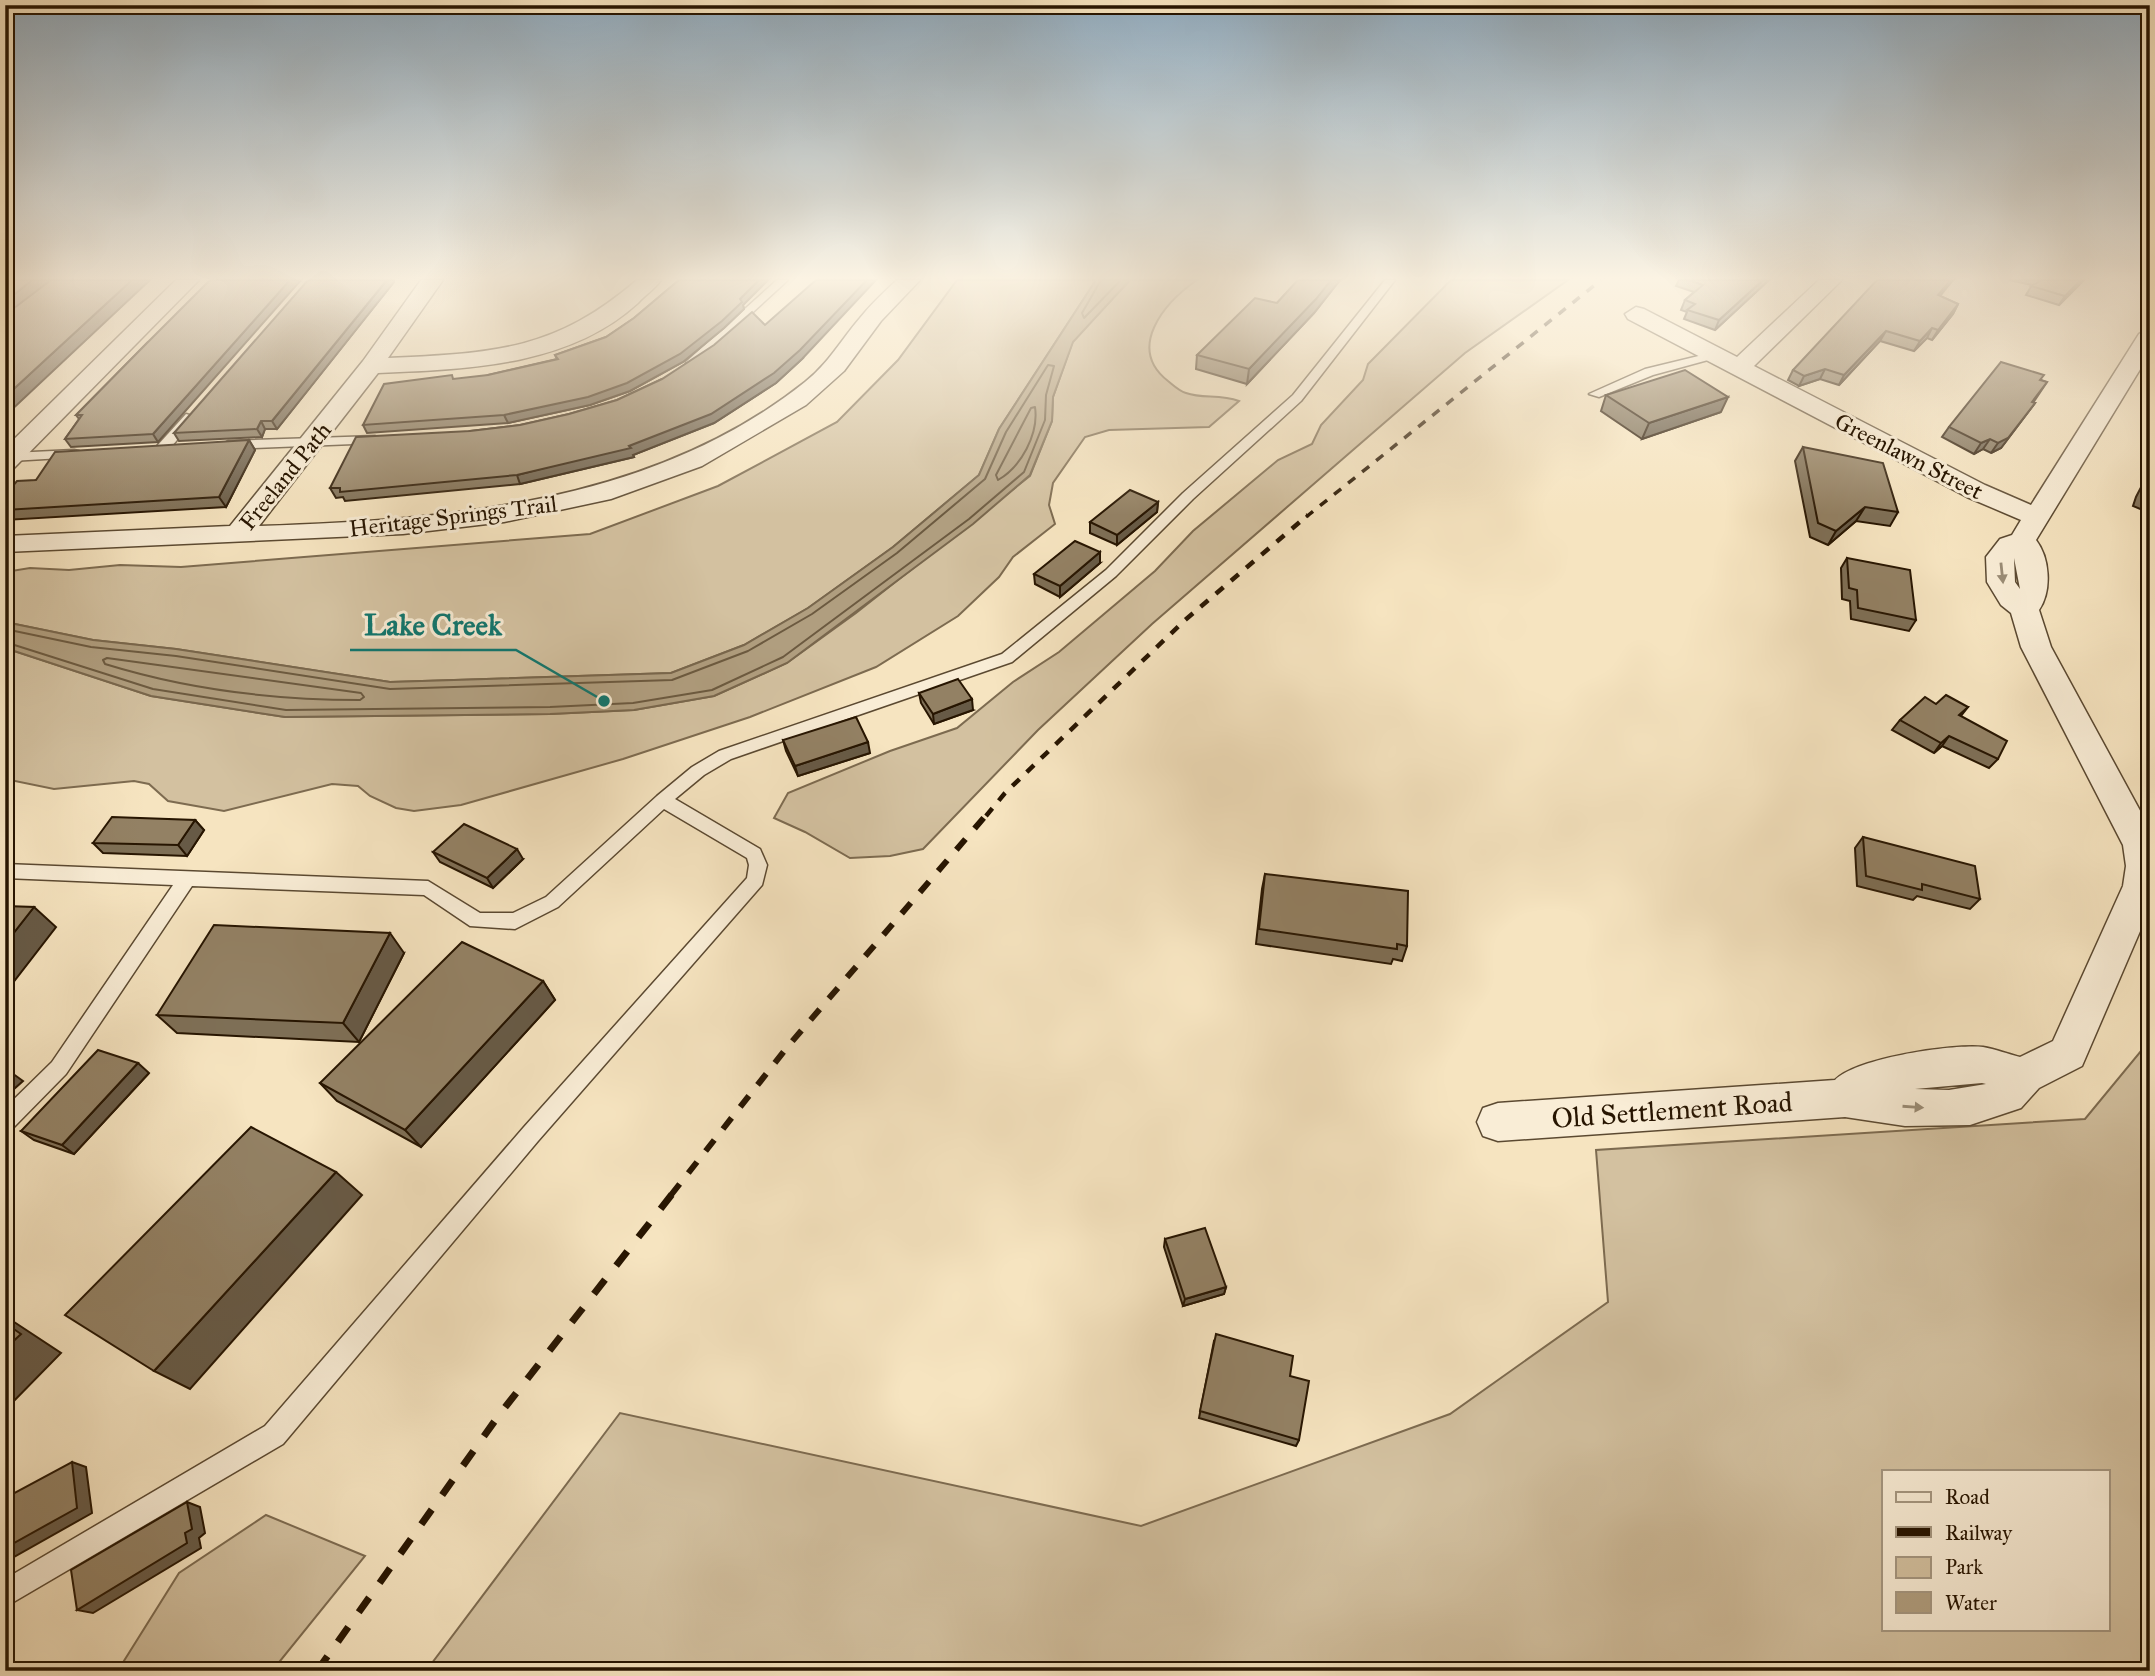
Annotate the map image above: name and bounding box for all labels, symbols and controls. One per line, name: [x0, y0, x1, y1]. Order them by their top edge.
street label: Greenlawn Street: [1830, 407, 1988, 505]
street label: Freeland Path: [233, 416, 337, 535]
street label: Heritage Springs Trail: [347, 489, 560, 544]
one-way arrow: [1997, 562, 2008, 584]
callout: Lake Creek: [350, 599, 516, 650]
text: Lake Creek: [364, 607, 503, 643]
street label: Old Settlement Road: [1550, 1084, 1794, 1136]
one-way arrow: [1902, 1102, 1924, 1113]
legend: [1882, 1470, 2110, 1630]
text: Road: [1945, 1484, 1990, 1510]
text: Railway: [1945, 1520, 2013, 1546]
text: Park: [1945, 1554, 1983, 1580]
text: Water: [1945, 1590, 1997, 1616]

